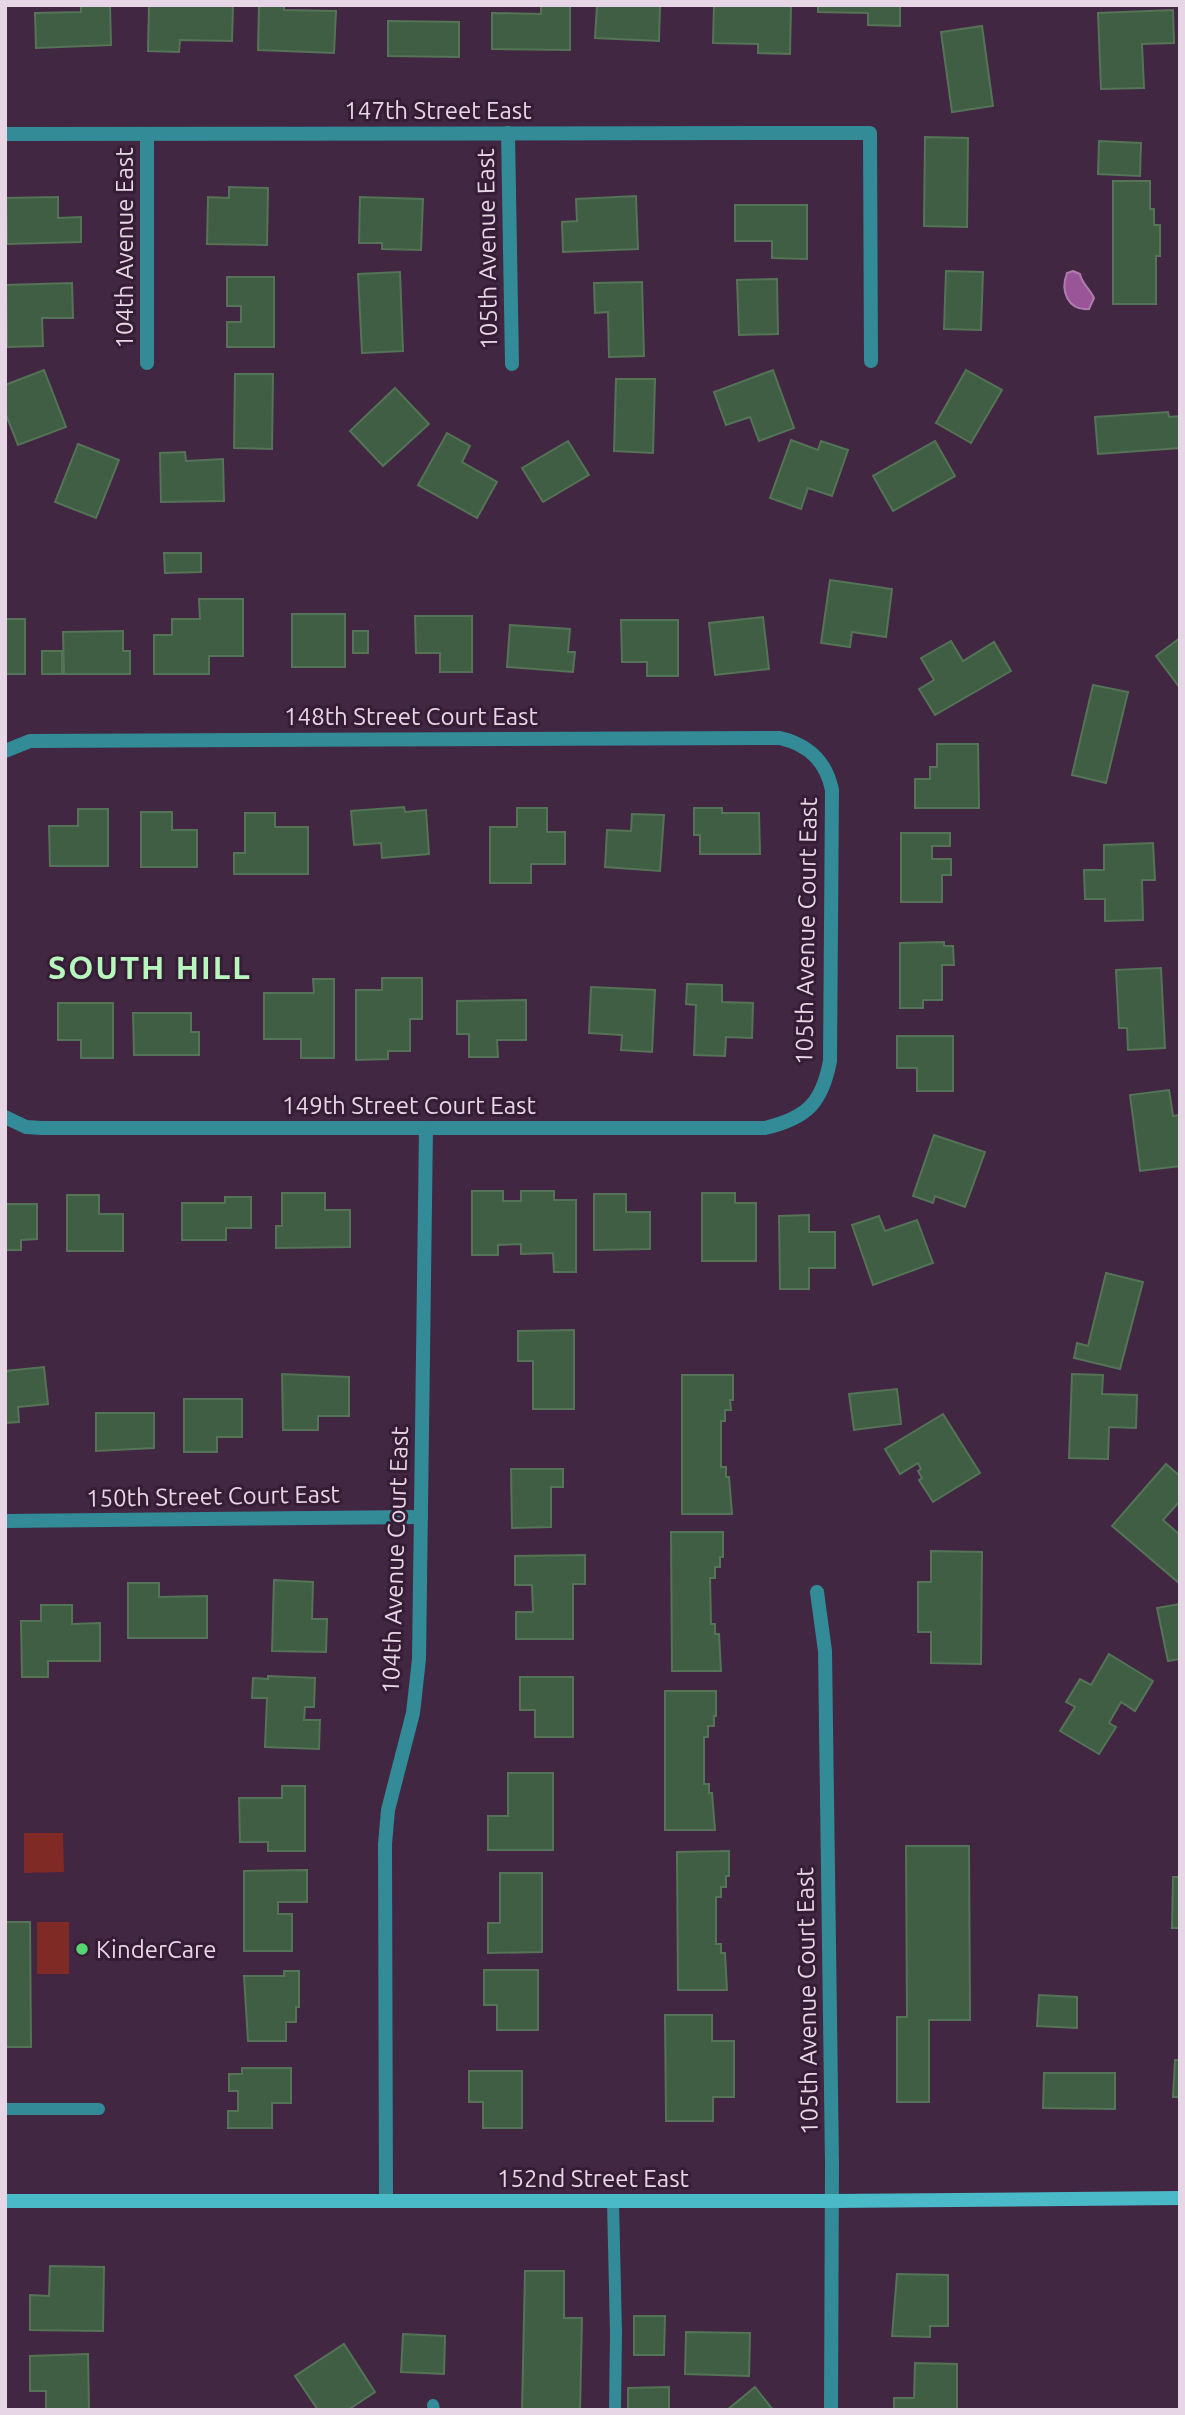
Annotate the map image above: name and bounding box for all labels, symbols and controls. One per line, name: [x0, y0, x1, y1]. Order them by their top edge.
street label: 147th Street East: [344, 97, 532, 124]
street label: 104th Avenue East: [111, 147, 138, 349]
street label: 105th Avenue East: [472, 148, 502, 350]
street label: 148th Street Court East: [284, 703, 538, 730]
street label: 105th Avenue Court East: [790, 796, 822, 1065]
district label: SOUTH HILL: [48, 949, 252, 985]
street label: 149th Street Court East: [282, 1092, 536, 1119]
street label: 104th Avenue Court East: [377, 1425, 413, 1694]
street label: 150th Street Court East: [86, 1480, 341, 1512]
street label: 105th Avenue Court East: [791, 1866, 823, 2135]
place label: KinderCare: [96, 1936, 216, 1963]
marker: KinderCare: [74, 1941, 90, 1957]
street label: 152nd Street East: [497, 2165, 690, 2192]

